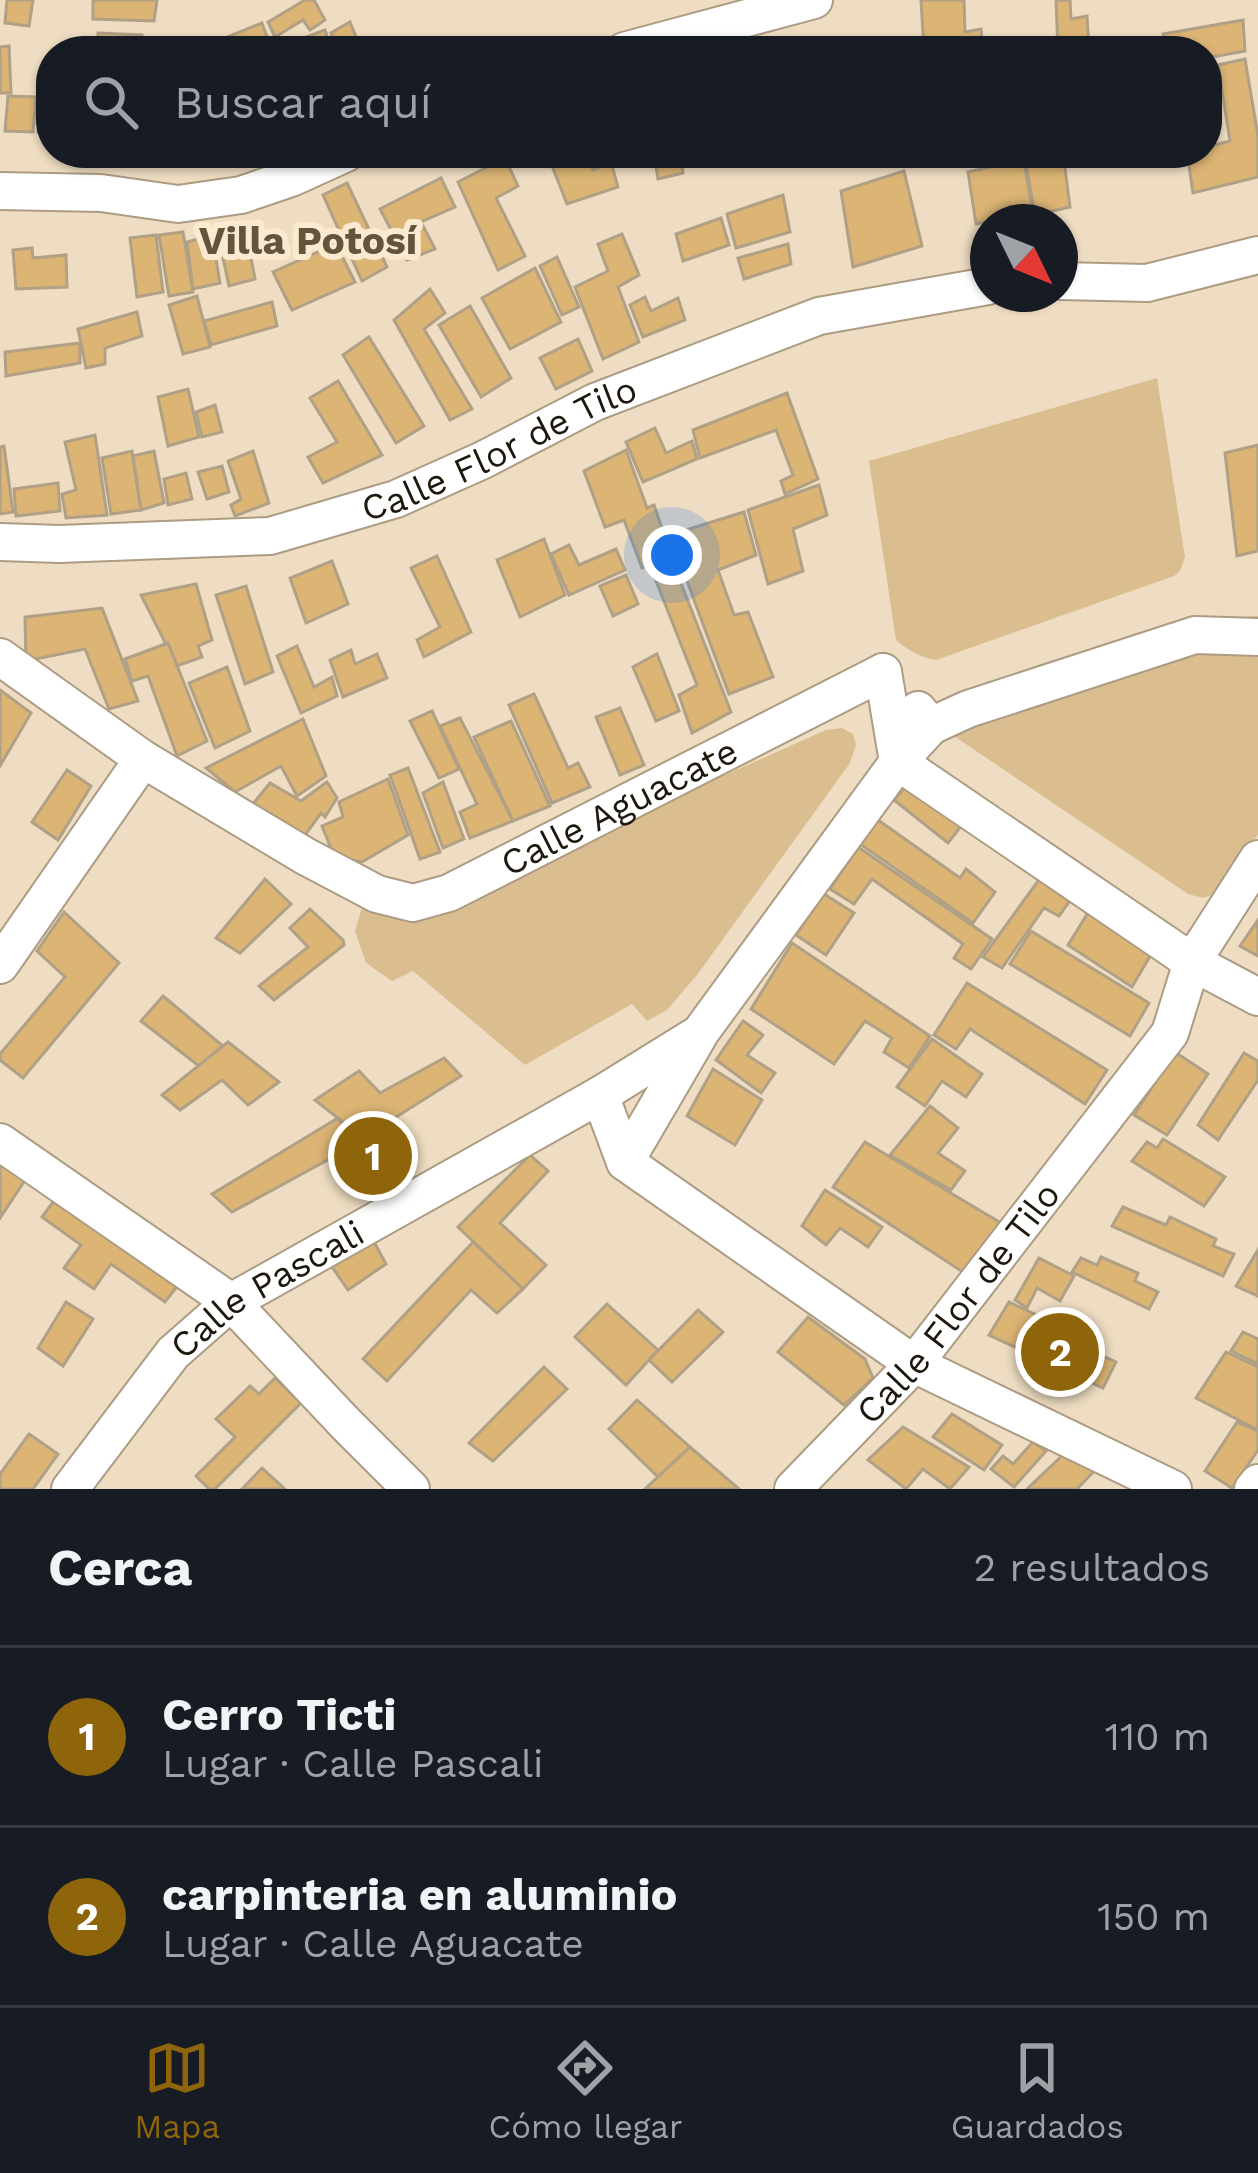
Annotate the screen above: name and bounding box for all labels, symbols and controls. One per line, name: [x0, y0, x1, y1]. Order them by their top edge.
search box: [36, 36, 1222, 168]
icon: search: [78, 69, 144, 135]
text: Buscar aquí: [174, 76, 432, 129]
north arrow: [970, 204, 1078, 312]
district label: Villa Potosí: [199, 218, 418, 263]
street label: Calle Flor de Tilo: [357, 368, 643, 530]
your location: [642, 525, 702, 585]
street label: Calle Aguacate: [494, 730, 745, 885]
pin: 1: [334, 1111, 412, 1201]
street label: Calle Flor de Tilo: [848, 1174, 1069, 1433]
street label: Calle Pascali: [162, 1212, 371, 1368]
pin: 2: [1021, 1307, 1099, 1397]
text: Cerca: [48, 1538, 192, 1597]
text: 2 resultados: [974, 1545, 1210, 1590]
text: Cerro Ticti: [162, 1688, 396, 1741]
text: 1: [79, 1714, 95, 1759]
text: 110 m: [1105, 1714, 1210, 1759]
text: Lugar · Calle Pascali: [162, 1741, 543, 1786]
text: carpinteria en aluminio: [162, 1868, 678, 1921]
text: 2: [75, 1894, 99, 1939]
text: 150 m: [1097, 1894, 1210, 1939]
text: Lugar · Calle Aguacate: [162, 1921, 584, 1966]
tab: Mapa: [134, 2035, 220, 2146]
tab: Cómo llegar: [489, 2035, 682, 2146]
tab: Guardados: [951, 2035, 1124, 2146]

